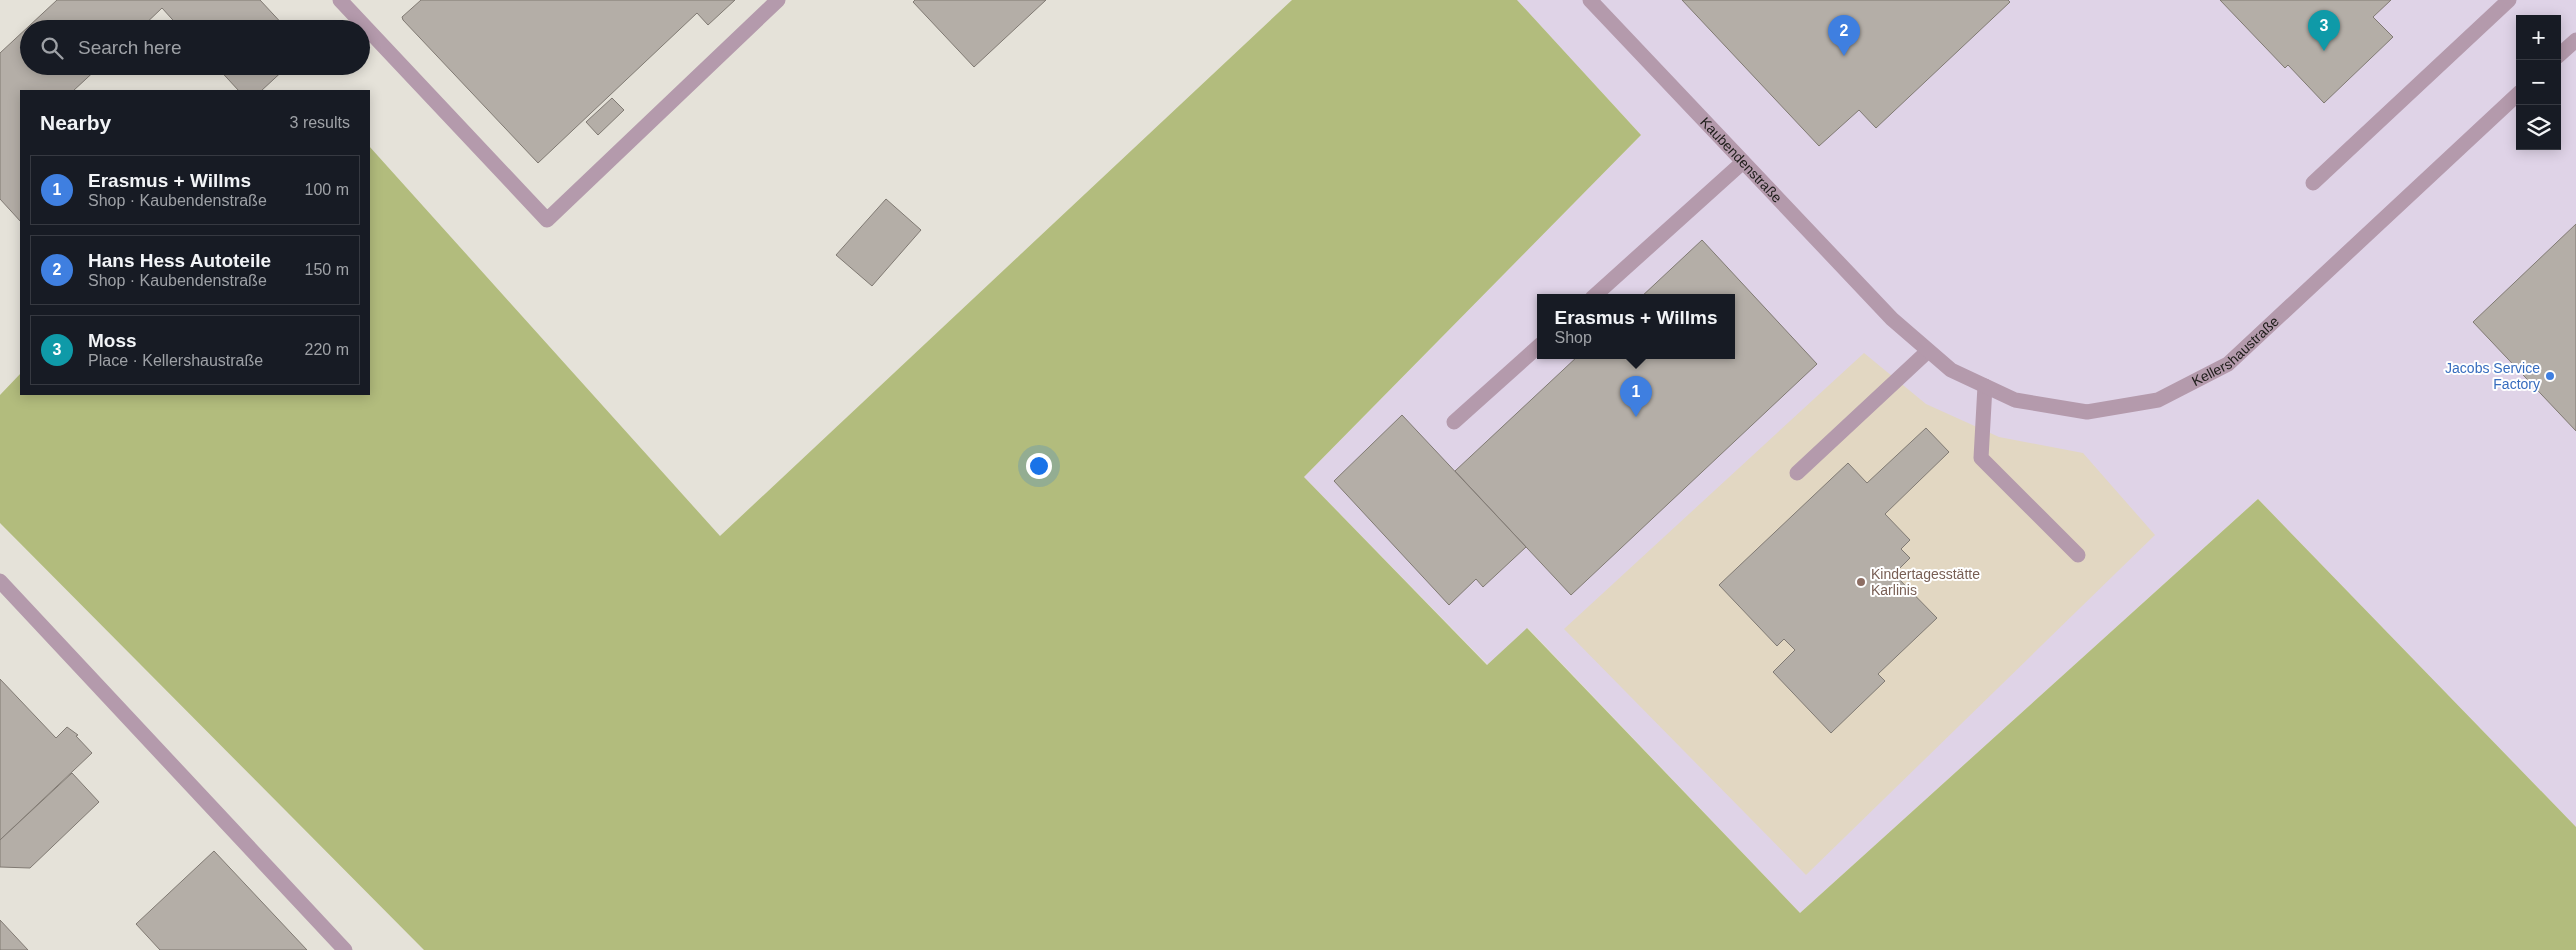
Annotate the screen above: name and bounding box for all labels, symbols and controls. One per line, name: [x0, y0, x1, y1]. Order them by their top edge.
pin: 3: [2308, 10, 2340, 51]
pin: 2: [1828, 15, 1860, 56]
map controls: [2516, 15, 2561, 150]
button: +: [2516, 15, 2561, 60]
search box: [20, 20, 370, 75]
icon: search: [38, 34, 66, 62]
text: Search here: [78, 37, 182, 58]
button: −: [2516, 60, 2561, 105]
button: layers: [2516, 105, 2561, 150]
text: Nearby: [40, 111, 111, 134]
text: 3 results: [290, 114, 350, 131]
street label: Kaubendenstraße: [1697, 114, 1786, 206]
text: Erasmus + Willms: [88, 170, 251, 191]
text: 1: [53, 181, 61, 198]
text: 100 m: [305, 181, 349, 198]
text: Shop · Kaubendenstraße: [88, 192, 267, 209]
text: Hans Hess Autoteile: [88, 250, 271, 271]
text: 2: [53, 261, 61, 278]
text: 150 m: [305, 261, 349, 278]
text: Shop · Kaubendenstraße: [88, 272, 267, 289]
popup: [1537, 294, 1735, 359]
text: Erasmus + Willms: [1555, 307, 1717, 328]
street label: Kellershaustraße: [2189, 313, 2282, 389]
text: Shop: [1555, 329, 1592, 346]
text: Moss: [88, 330, 137, 351]
text: 3: [53, 341, 61, 358]
text: 220 m: [305, 341, 349, 358]
text: Place · Kellershaustraße: [88, 352, 263, 369]
place label: Jacobs Service Factory: [2445, 360, 2540, 392]
marker: Jacobs Service Factory: [2544, 370, 2556, 382]
pin: 1: [1620, 376, 1652, 417]
your location: [1026, 453, 1052, 479]
place label: Kindertagesstätte Karlinis: [1871, 566, 1980, 598]
marker: Kindertagesstätte Karlinis: [1855, 576, 1867, 588]

